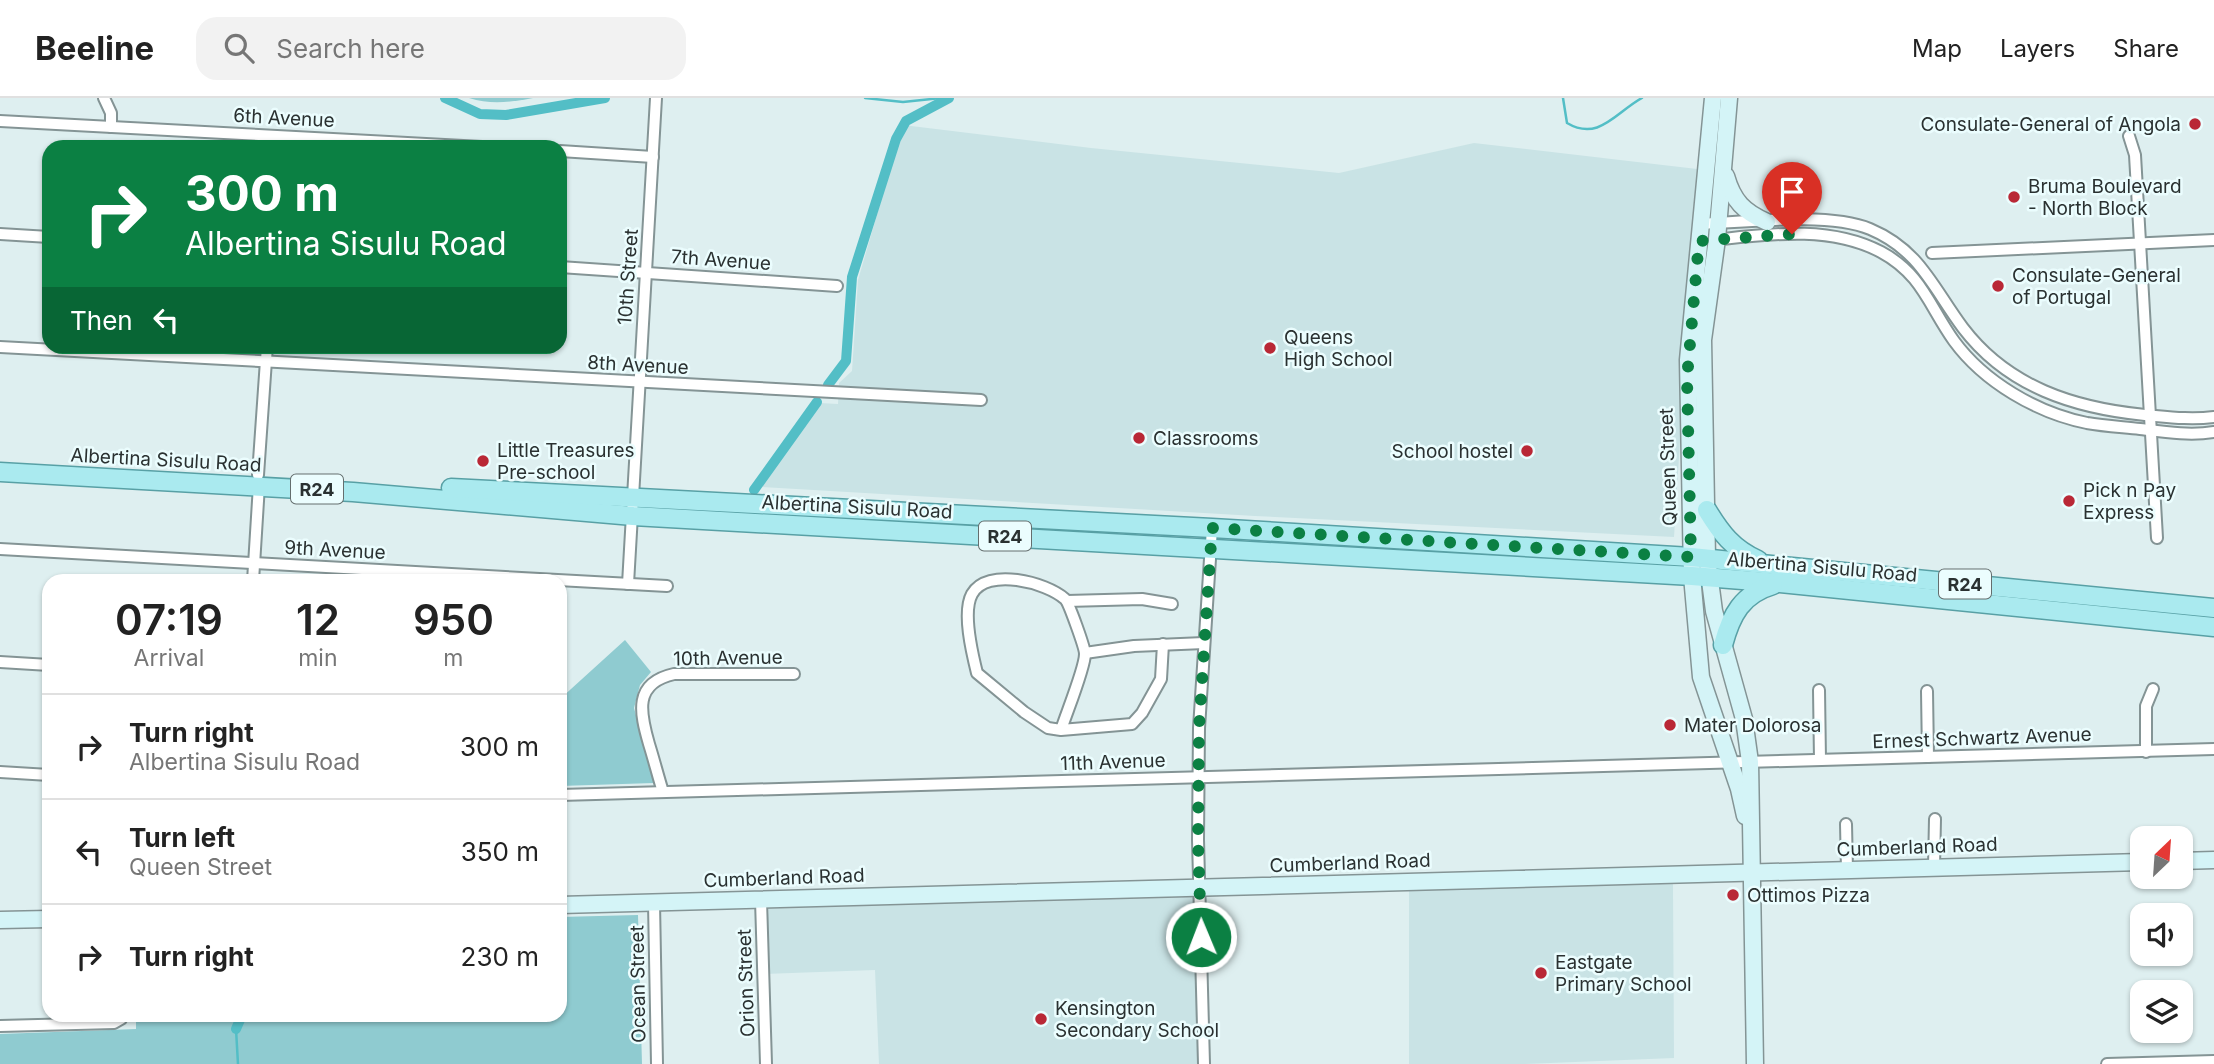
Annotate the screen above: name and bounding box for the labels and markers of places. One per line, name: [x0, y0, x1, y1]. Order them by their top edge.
place label: Consulate-General of Angola: [1920, 113, 2181, 136]
marker: Consulate-General of Angola: [2187, 116, 2203, 132]
pin: [1762, 162, 1822, 234]
place label: Bruma Boulevard - North Block: [2028, 175, 2182, 220]
marker: Bruma Boulevard - North Block: [2006, 189, 2022, 205]
place label: Consulate-General of Portugal: [2012, 264, 2181, 309]
marker: Consulate-General of Portugal: [1990, 278, 2006, 294]
place label: Queens High School: [1284, 326, 1393, 371]
marker: Queens High School: [1262, 340, 1278, 356]
place label: Classrooms: [1153, 427, 1259, 450]
marker: Classrooms: [1131, 430, 1147, 446]
place label: Little Treasures Pre-school: [497, 439, 635, 484]
place label: School hostel: [1392, 440, 1513, 463]
marker: School hostel: [1519, 443, 1535, 459]
marker: Little Treasures Pre-school: [475, 453, 491, 469]
place label: Pick n Pay Express: [2083, 479, 2176, 524]
marker: Pick n Pay Express: [2061, 493, 2077, 509]
place label: Mater Dolorosa: [1684, 714, 1821, 737]
marker: Mater Dolorosa: [1662, 717, 1678, 733]
place label: Ottimos Pizza: [1747, 884, 1870, 907]
marker: Ottimos Pizza: [1725, 887, 1741, 903]
place label: Eastgate Primary School: [1555, 951, 1692, 996]
marker: Eastgate Primary School: [1533, 965, 1549, 981]
place label: Kensington Secondary School: [1055, 997, 1219, 1042]
marker: Kensington Secondary School: [1033, 1011, 1049, 1027]

